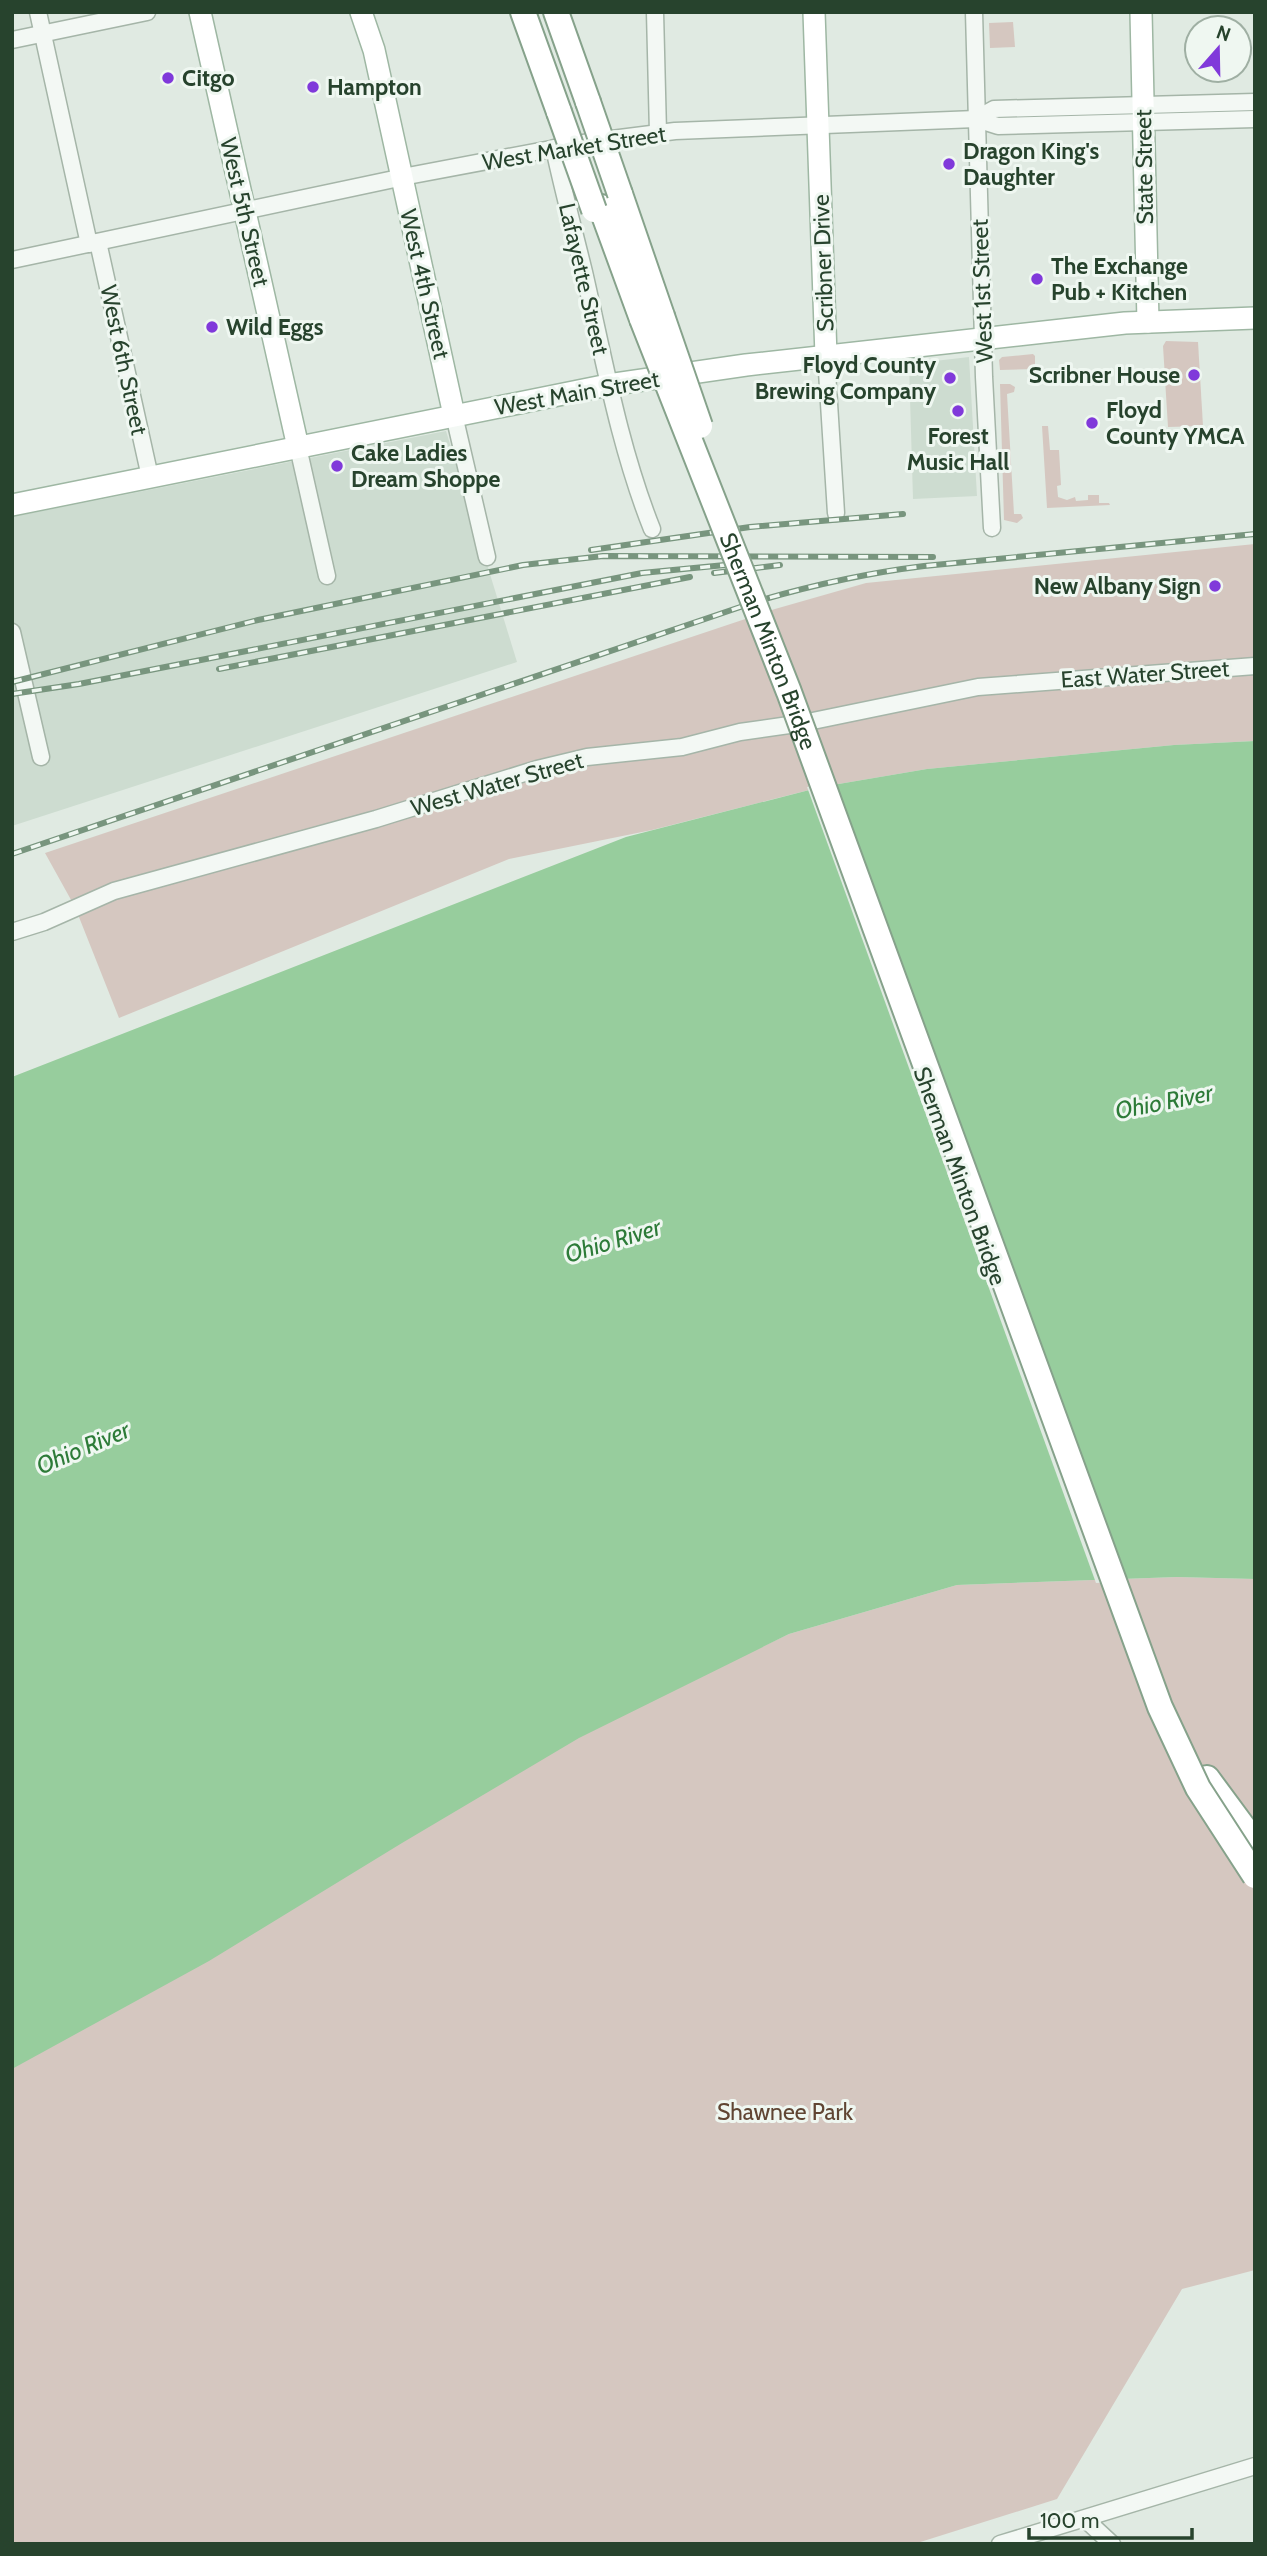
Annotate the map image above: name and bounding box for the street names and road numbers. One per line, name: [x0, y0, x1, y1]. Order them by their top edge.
street label: State Street: [1129, 109, 1159, 225]
street label: West Market Street: [480, 120, 668, 176]
street label: West 5th Street: [214, 135, 276, 289]
street label: Scribner Drive: [807, 194, 839, 332]
street label: Lafayette Street: [553, 200, 615, 358]
street label: West 4th Street: [394, 206, 456, 362]
street label: West 1st Street: [965, 218, 999, 364]
street label: West 6th Street: [94, 282, 154, 438]
street label: West Main Street: [492, 365, 662, 421]
street label: Sherman Minton Bridge: [714, 529, 823, 754]
street label: East Water Street: [1060, 654, 1230, 694]
street label: West Water Street: [408, 746, 587, 822]
street label: Sherman Minton Bridge: [907, 1063, 1013, 1289]

